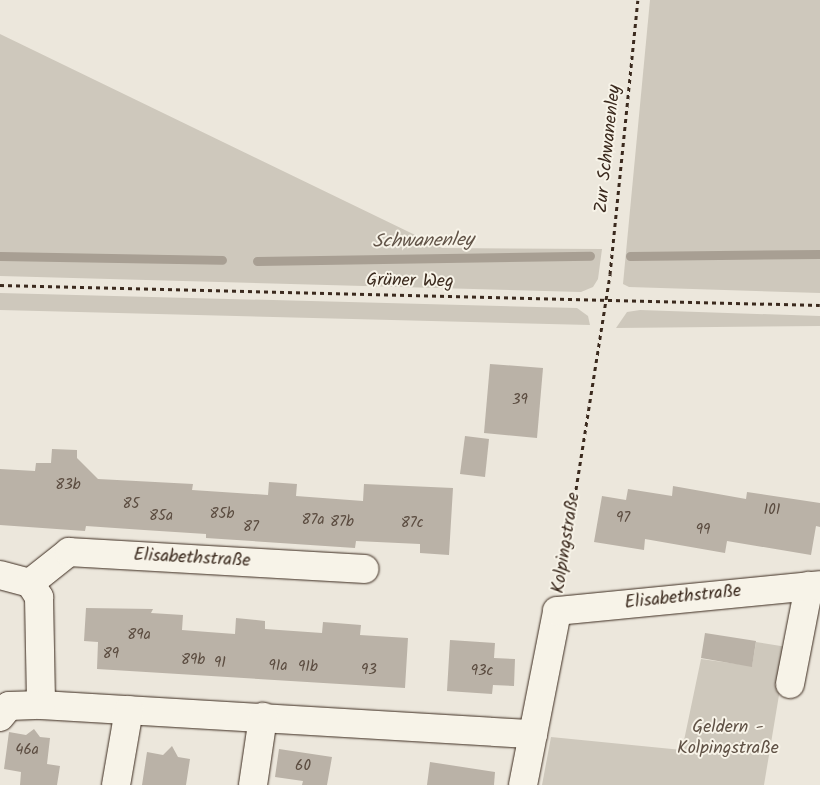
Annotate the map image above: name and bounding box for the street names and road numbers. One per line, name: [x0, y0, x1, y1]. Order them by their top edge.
street label: Zur Schwanenley: [592, 84, 626, 214]
street label: Grüner Weg: [366, 270, 454, 294]
street label: Kolpingstraße: [548, 491, 586, 595]
street label: Elisabethstraße: [133, 545, 251, 573]
street label: Elisabethstraße: [624, 581, 742, 615]

